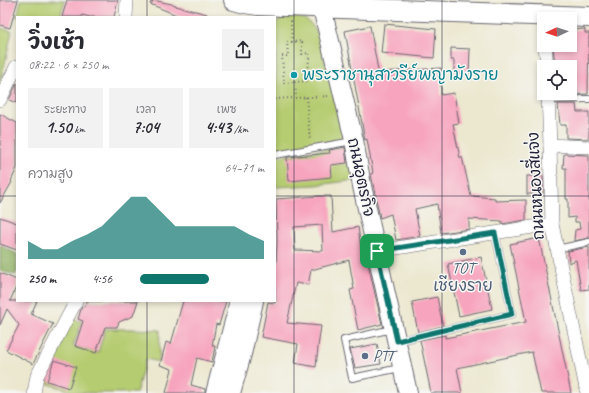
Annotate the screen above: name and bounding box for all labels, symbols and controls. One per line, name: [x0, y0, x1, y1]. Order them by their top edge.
north arrow: [537, 12, 577, 52]
map controls: [537, 12, 577, 100]
text: วิ่งเช้า: [28, 28, 85, 56]
button: share: [222, 29, 264, 71]
text: 08:22 · 6 × 250 m: [28, 57, 109, 73]
button: locate: [537, 60, 577, 100]
place label: พระราชานุสาวรีย์พญามังราย: [302, 63, 499, 87]
marker: พระราชานุสาวรีย์พญามังราย: [289, 70, 299, 80]
text: ระยะทาง: [44, 102, 86, 116]
text: เวลา: [136, 102, 156, 116]
text: เพซ: [217, 102, 236, 116]
text: 1.50: [46, 117, 72, 138]
text: 7:04: [133, 117, 159, 138]
text: 4:43: [205, 117, 231, 138]
text: km: [72, 122, 85, 136]
text: /km: [231, 122, 248, 136]
street label: ถนนหนองสี่แจ่ง: [517, 131, 549, 241]
street label: ถนนอุตรกิจ: [341, 136, 380, 219]
text: 64–71 m: [224, 160, 264, 176]
text: ความสูง: [28, 166, 73, 182]
pin: [360, 234, 394, 268]
icon: arrive: [366, 240, 388, 262]
marker: TOT เชียงราย: [458, 247, 468, 257]
place label: TOT เชียงราย: [433, 258, 493, 296]
text: 250 m: [28, 271, 56, 287]
text: 4:56: [92, 271, 112, 287]
place label: PTT: [373, 346, 399, 366]
marker: PTT: [360, 351, 370, 361]

